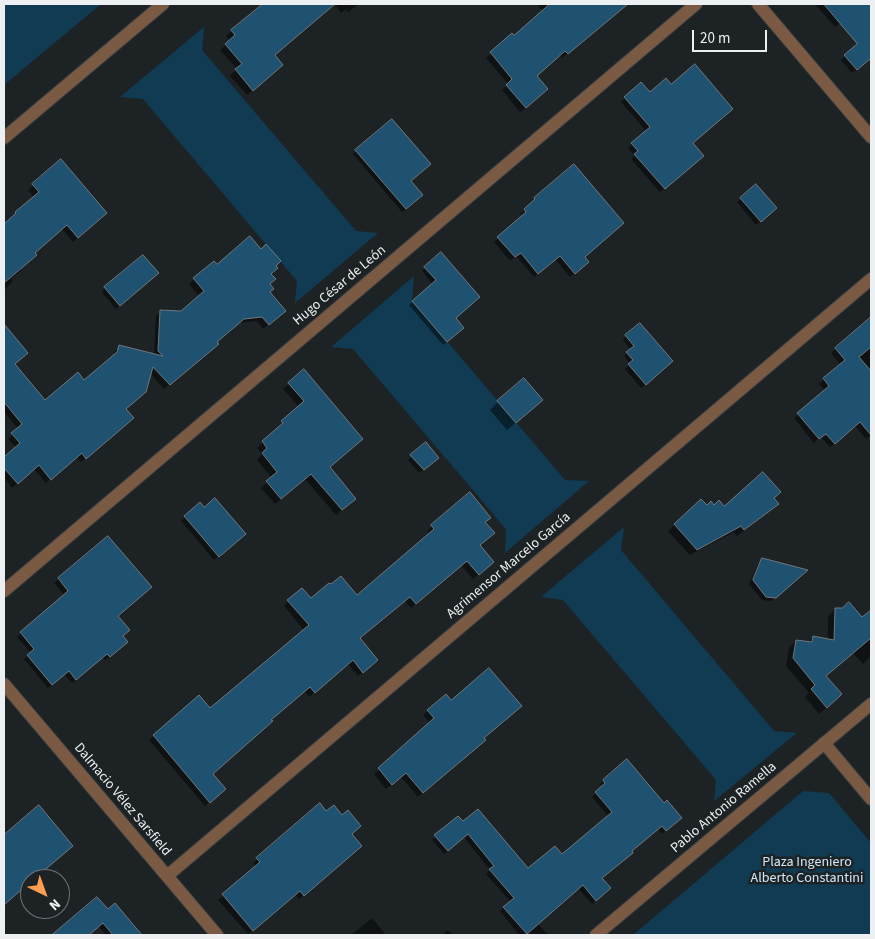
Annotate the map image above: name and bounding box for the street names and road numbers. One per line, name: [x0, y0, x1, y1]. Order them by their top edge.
street label: Hugo César de León: [290, 242, 390, 330]
street label: Agrimensor Marcelo García: [444, 509, 574, 623]
street label: Dalmacio Vélez Sarsfield: [70, 740, 174, 860]
street label: Pablo Antonio Ramella: [668, 759, 780, 857]

